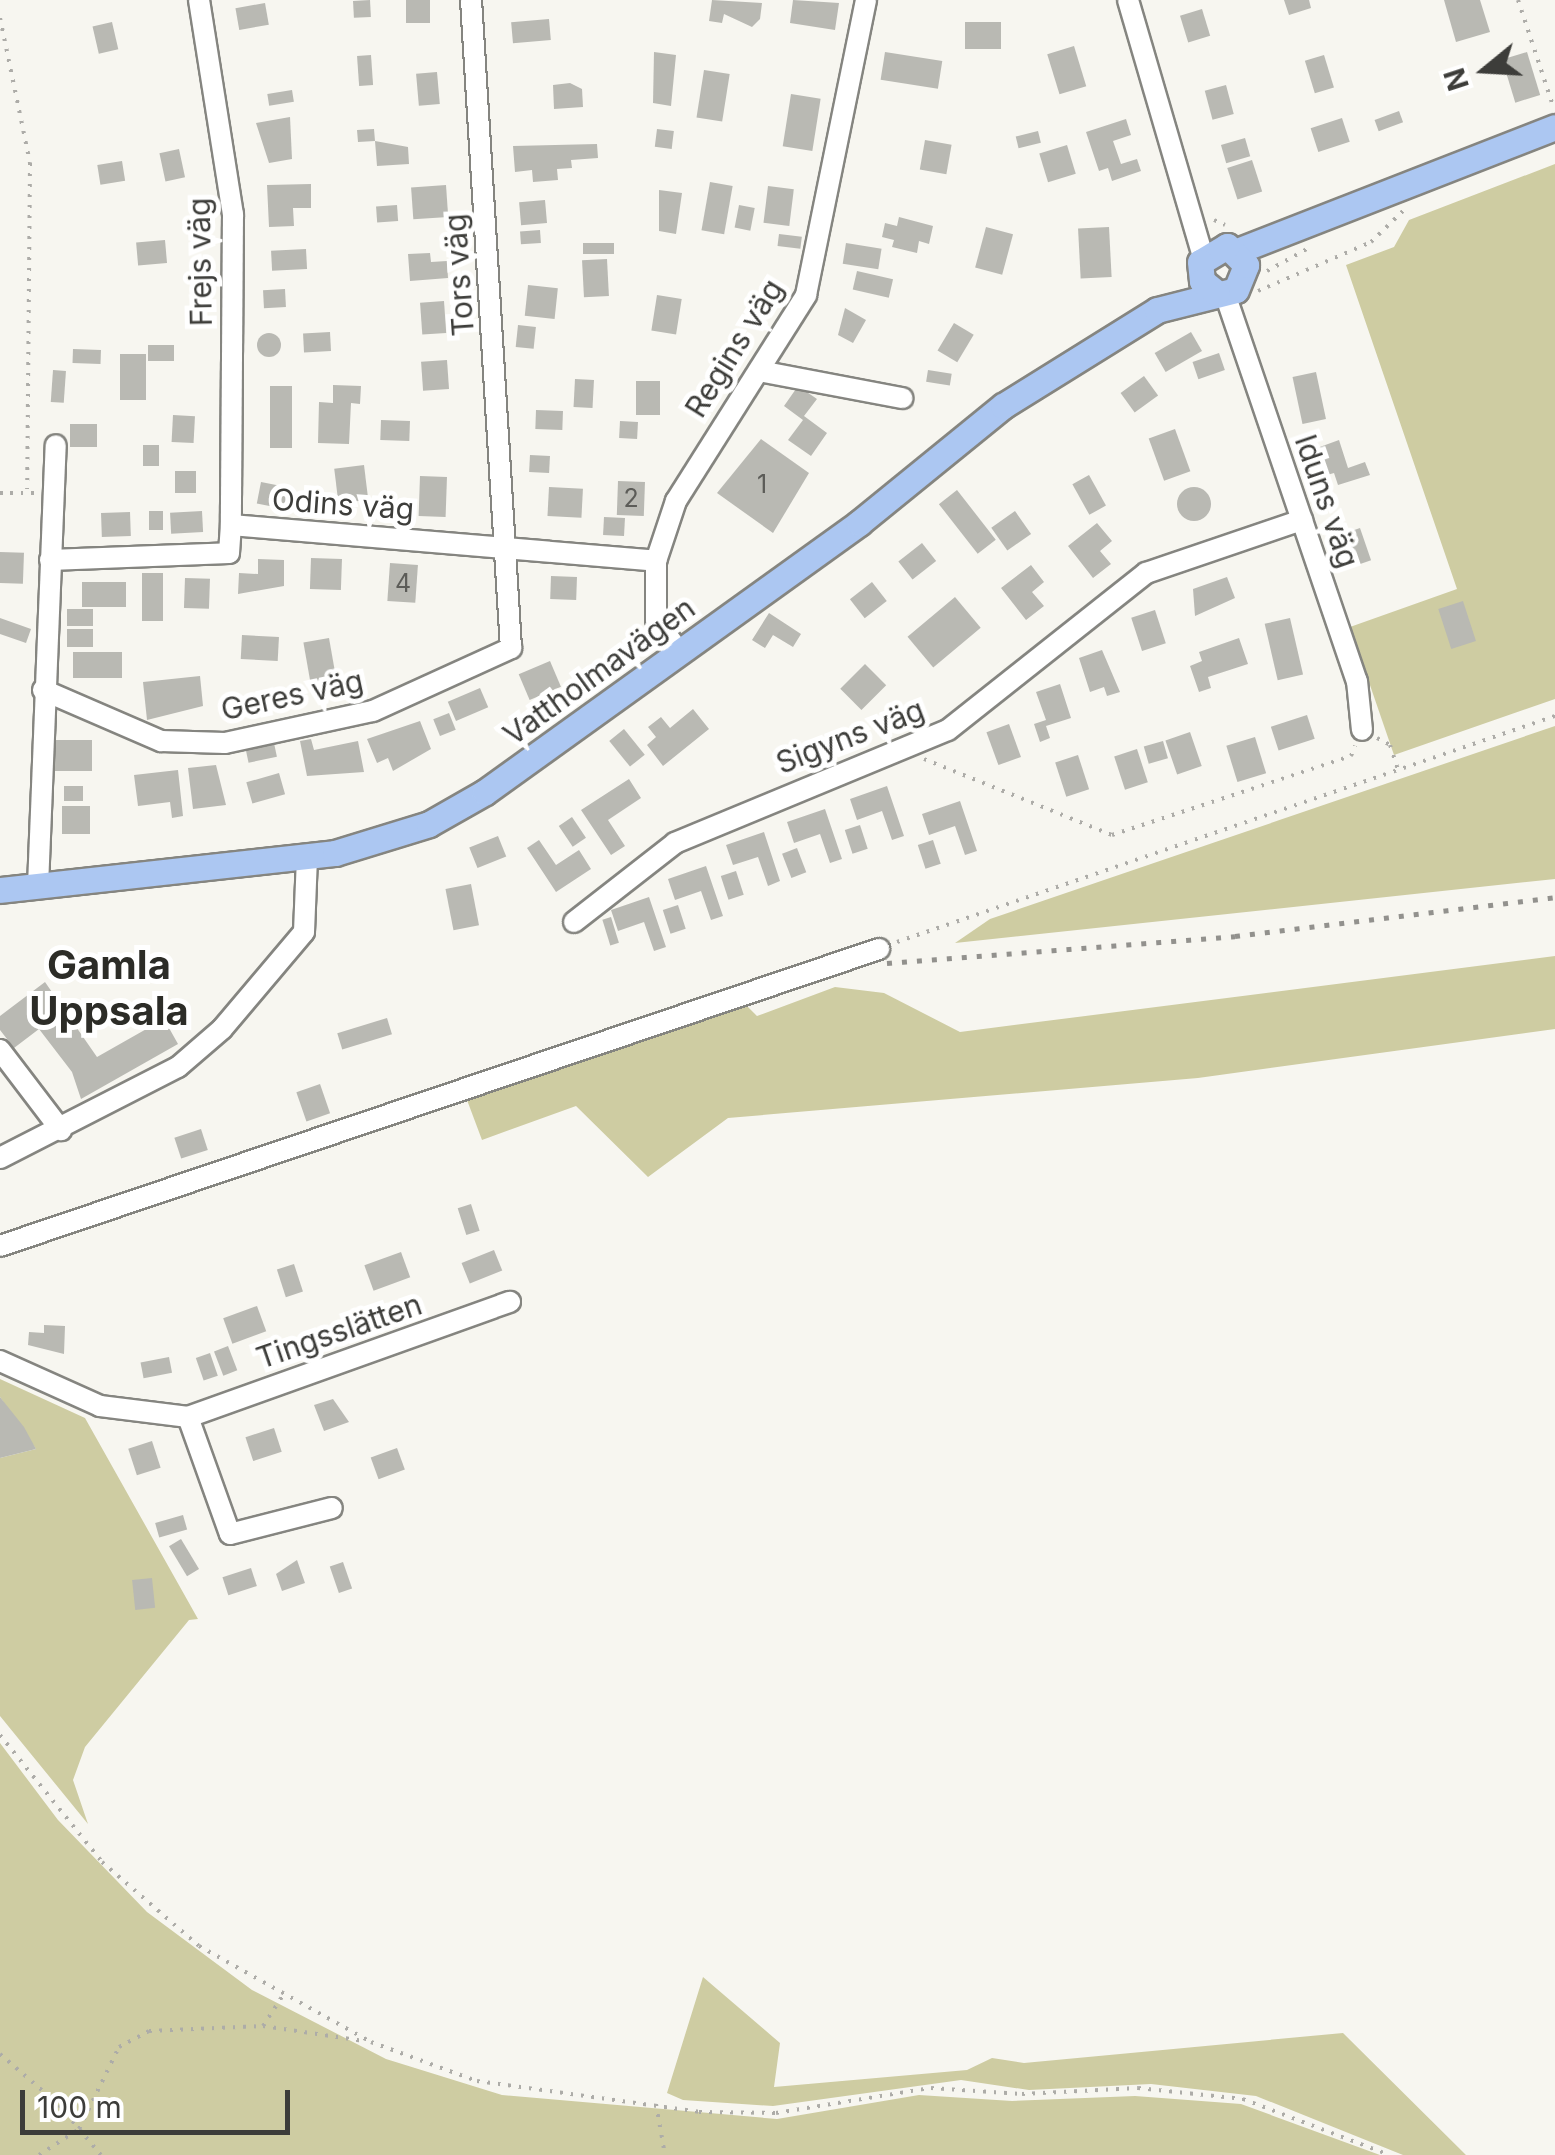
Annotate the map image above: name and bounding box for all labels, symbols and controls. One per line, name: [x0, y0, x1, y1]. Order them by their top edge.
north arrow: [1435, 20, 1535, 120]
text: N: [1437, 64, 1476, 95]
street label: Frejs väg: [181, 197, 219, 327]
street label: Tors väg: [437, 213, 481, 337]
street label: Regins väg: [677, 272, 791, 424]
street label: Iduns väg: [1287, 430, 1367, 572]
house number: 1: [757, 469, 767, 499]
street label: Odins väg: [271, 481, 415, 527]
house number: 2: [623, 483, 639, 513]
house number: 4: [395, 568, 411, 598]
street label: Vattholmavägen: [496, 589, 702, 753]
street label: Geres väg: [218, 662, 366, 728]
street label: Sigyns väg: [771, 691, 929, 781]
district label: Gamla Uppsala: [29, 941, 189, 1035]
street label: Tingsslätten: [252, 1286, 426, 1376]
scale bar: [25, 2070, 295, 2132]
text: 100 m: [37, 2089, 122, 2125]

